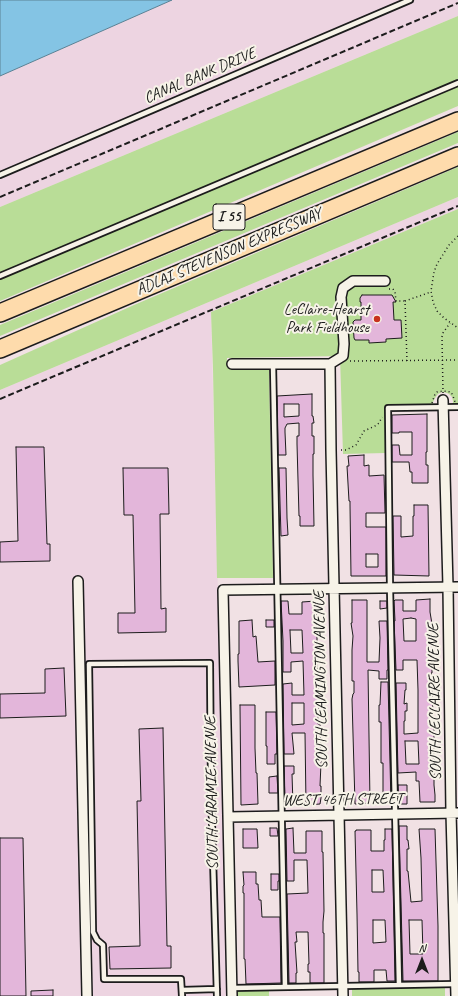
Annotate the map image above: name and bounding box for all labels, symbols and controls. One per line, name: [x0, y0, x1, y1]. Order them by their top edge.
street label: CANAL BANK DRIVE: [141, 44, 259, 108]
street label: ADLAI STEVENSON EXPRESSWAY: [133, 204, 325, 300]
road number: I 55: [213, 204, 245, 230]
place label: LeClaire-Hearst Park Fieldhouse: [284, 300, 369, 338]
marker: LeClaire-Hearst Park Fieldhouse: [372, 314, 382, 324]
street label: SOUTH LEAMINGTON AVENUE: [310, 591, 332, 769]
street label: SOUTH LECLAIRE AVENUE: [424, 623, 446, 781]
street label: SOUTH LARAMIE AVENUE: [201, 716, 223, 870]
street label: WEST 46TH STREET: [283, 789, 403, 811]
north arrow: [402, 940, 442, 980]
text: N: [419, 941, 425, 955]

